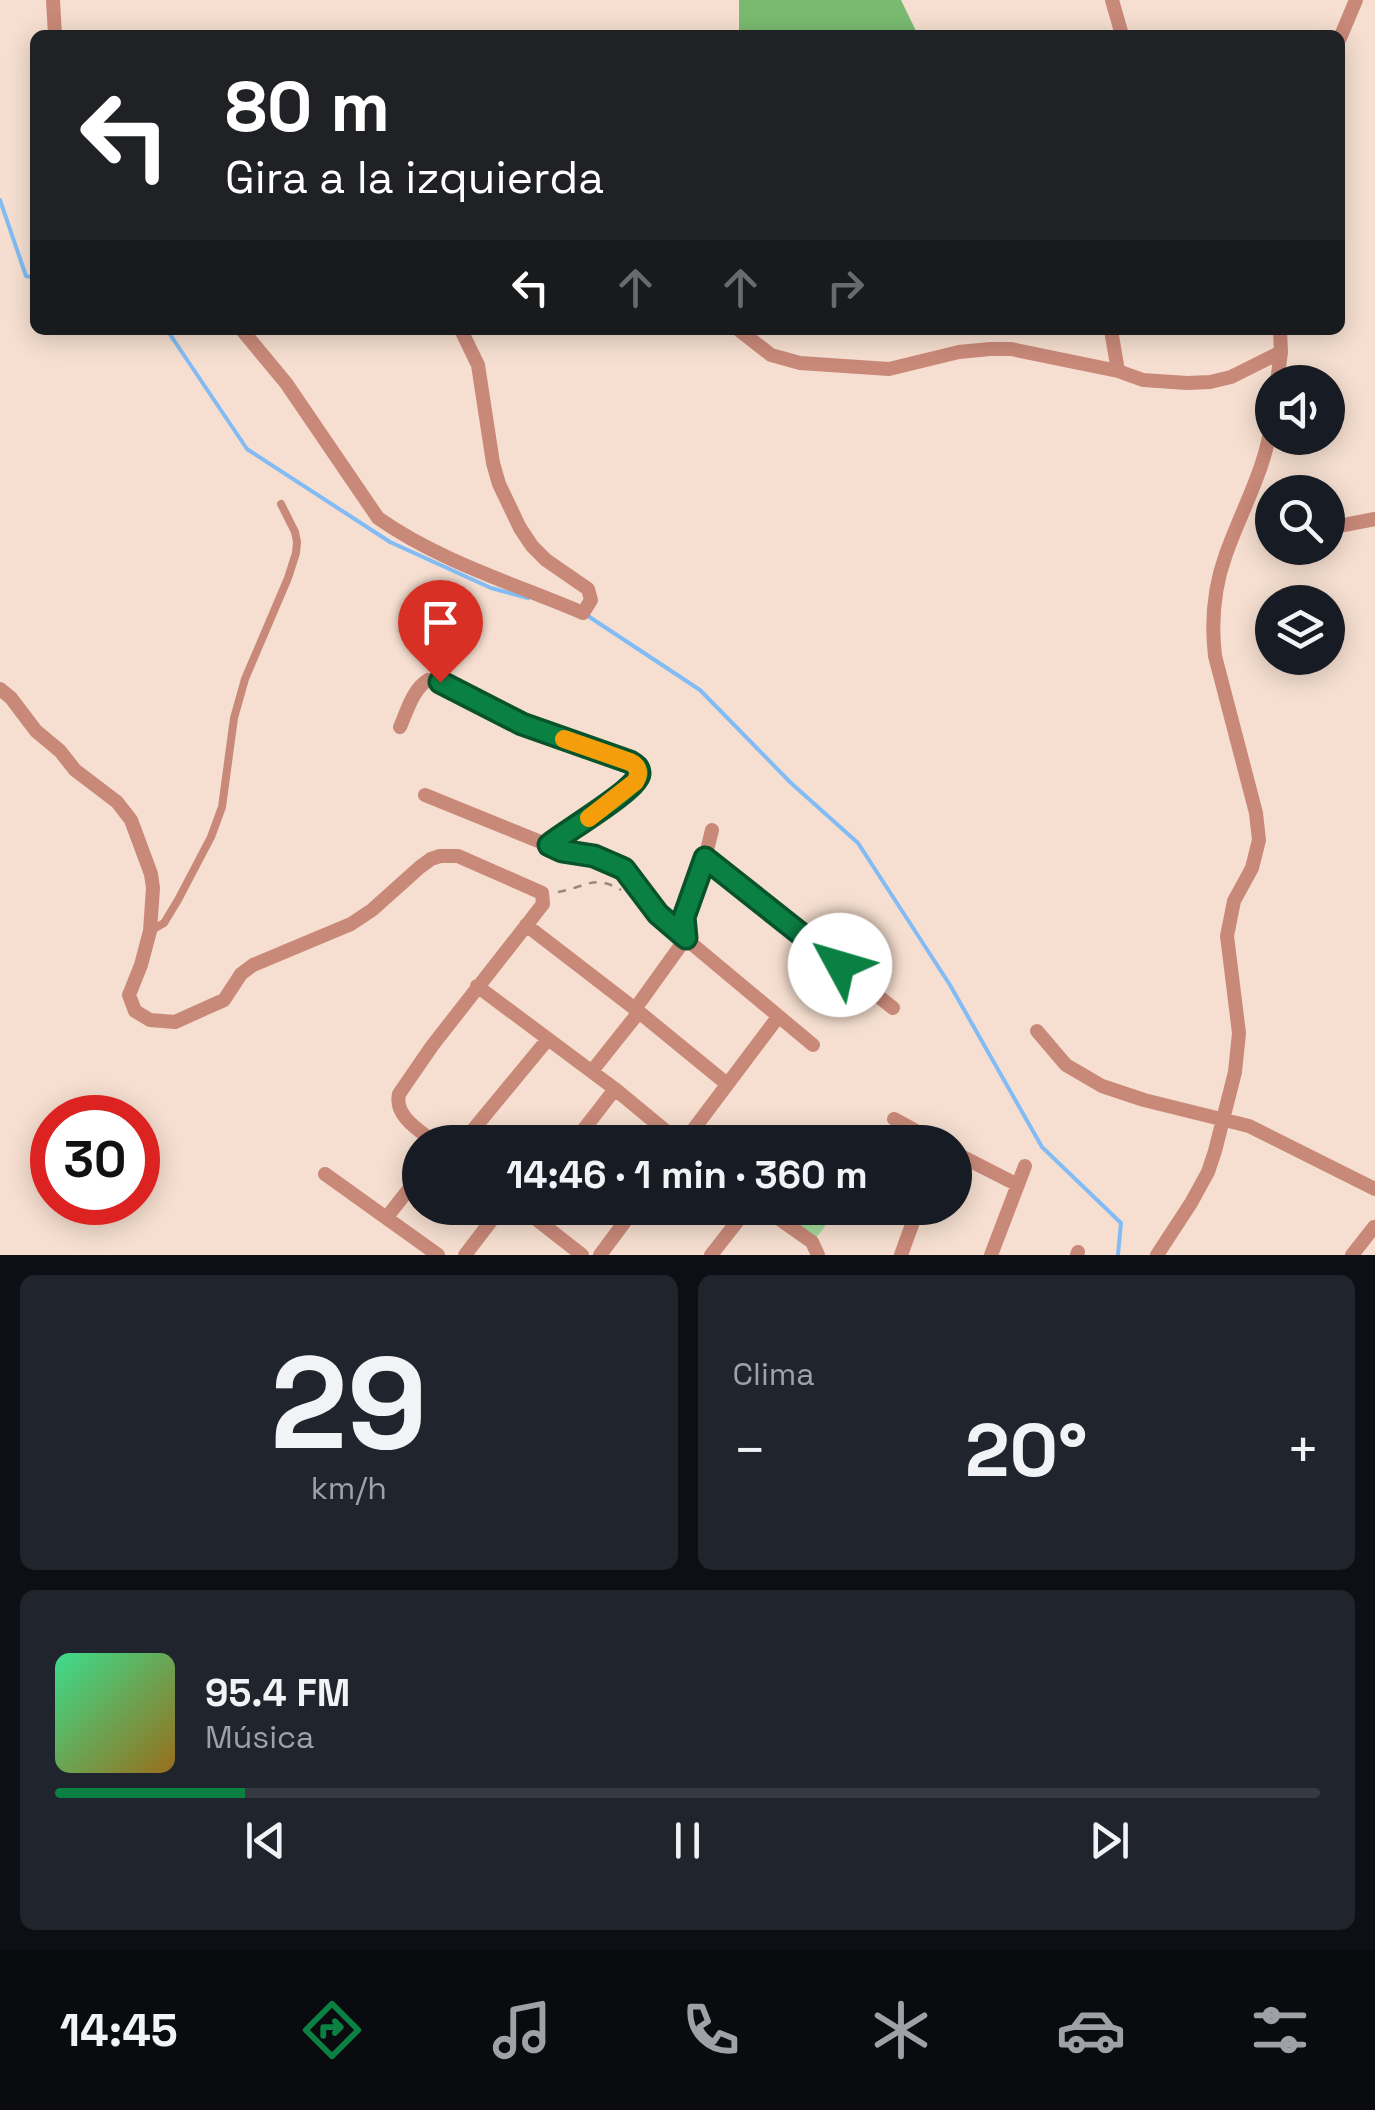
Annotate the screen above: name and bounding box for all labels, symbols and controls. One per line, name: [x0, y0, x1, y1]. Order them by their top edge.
text: 80 m: [225, 62, 390, 151]
icon: left: [60, 70, 190, 200]
text: Gira a la izquierda: [225, 149, 604, 206]
icon: left: [503, 260, 558, 315]
icon: ahead: [608, 260, 663, 315]
icon: ahead: [713, 260, 768, 315]
icon: right: [818, 260, 873, 315]
map controls: [1255, 365, 1345, 675]
button: sound: [1255, 365, 1345, 455]
button: search: [1255, 475, 1345, 565]
pin: [398, 580, 483, 683]
button: layers: [1255, 585, 1345, 675]
icon: arrive: [413, 595, 468, 650]
position arrow: [788, 913, 892, 1017]
speed limit sign: 30: [30, 1095, 160, 1225]
text: 14:46 · 1 min · 360 m: [506, 1151, 868, 1199]
text: 29: [270, 1320, 427, 1486]
text: Clima: [733, 1354, 815, 1394]
text: 20°: [965, 1402, 1088, 1498]
text: −: [733, 1415, 767, 1485]
text: +: [1286, 1415, 1320, 1485]
text: km/h: [311, 1468, 387, 1508]
text: 95.4 FM: [205, 1669, 350, 1717]
text: Música: [205, 1717, 315, 1757]
icon: previous: [238, 1813, 293, 1868]
icon: pause: [660, 1813, 715, 1868]
icon: next: [1082, 1813, 1137, 1868]
icon: directions: [297, 1995, 367, 2065]
icon: music: [487, 1995, 557, 2065]
icon: phone: [676, 1995, 746, 2065]
icon: climate: [866, 1995, 936, 2065]
icon: car: [1056, 1995, 1126, 2065]
icon: filters: [1245, 1995, 1315, 2065]
text: 14:45: [60, 2002, 178, 2059]

